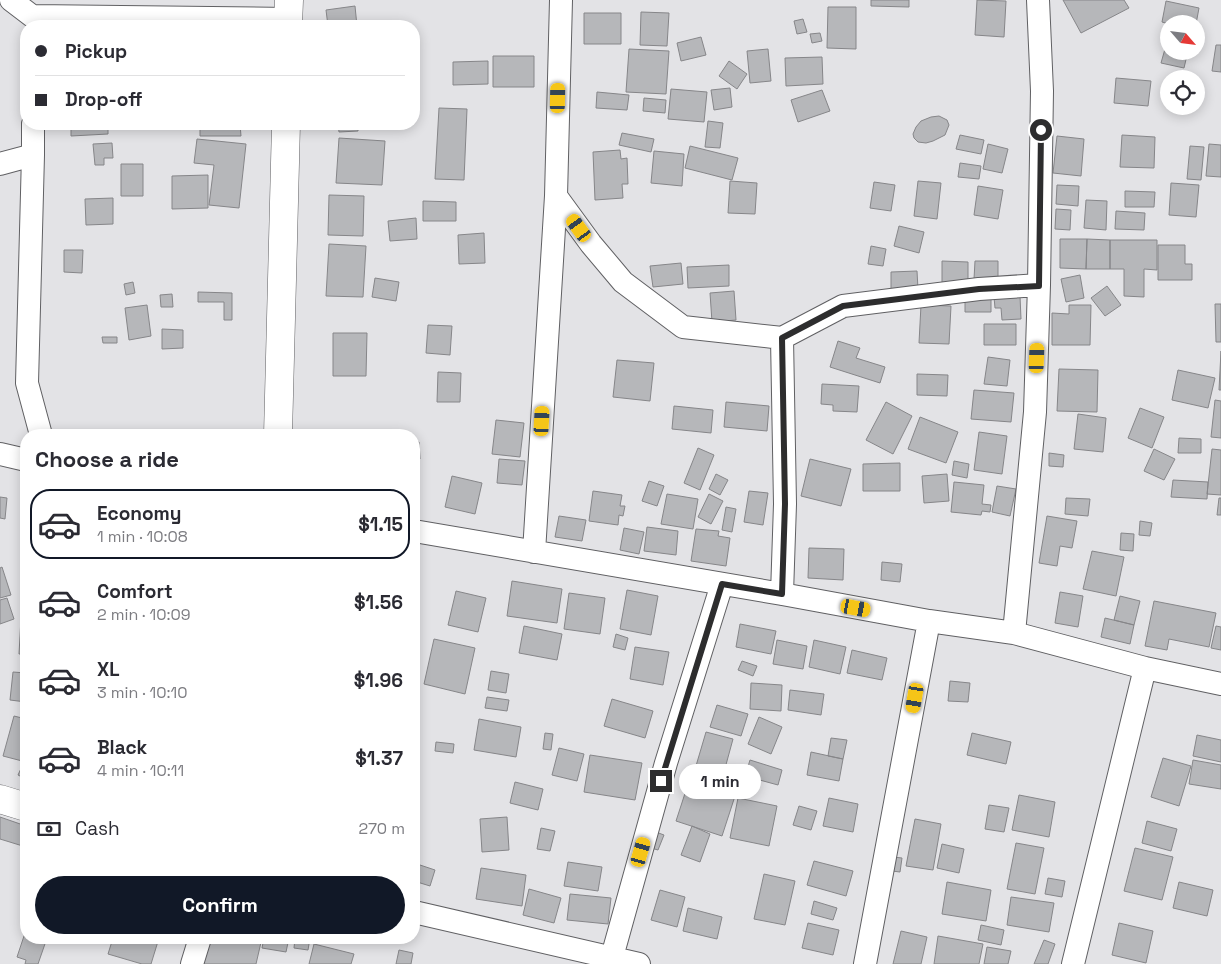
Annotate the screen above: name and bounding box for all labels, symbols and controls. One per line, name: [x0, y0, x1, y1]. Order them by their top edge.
north arrow: [1160, 15, 1205, 60]
map controls: [1160, 15, 1205, 115]
text: Pickup: [65, 39, 127, 64]
button: locate: [1160, 70, 1205, 115]
car: [550, 83, 565, 113]
text: Drop-off: [65, 87, 143, 112]
route start: [1030, 119, 1052, 141]
car: [564, 211, 593, 245]
car: [1028, 343, 1045, 373]
car: [533, 406, 550, 436]
text: Choose a ride: [35, 445, 179, 473]
text: Economy: [97, 501, 181, 526]
icon: car: [37, 502, 82, 547]
text: $1.15: [358, 512, 403, 537]
text: 1 min · 10:08: [97, 526, 188, 547]
text: Comfort: [97, 579, 173, 604]
icon: car: [37, 580, 82, 625]
text: $1.56: [354, 590, 403, 615]
car: [839, 598, 872, 618]
text: 2 min · 10:09: [97, 604, 191, 625]
text: XL: [97, 657, 120, 682]
icon: car: [37, 658, 82, 703]
text: $1.96: [354, 668, 403, 693]
text: 3 min · 10:10: [97, 682, 187, 703]
car: [905, 682, 924, 714]
text: Black: [97, 735, 147, 760]
icon: car: [37, 736, 82, 781]
text: $1.37: [355, 746, 403, 771]
text: 4 min · 10:11: [97, 760, 184, 781]
callout: 1 min: [678, 764, 761, 798]
route end: [650, 770, 672, 792]
text: 1 min: [700, 771, 740, 792]
icon: cash: [35, 815, 63, 843]
text: Cash: [75, 816, 120, 841]
text: 270 m: [358, 818, 405, 839]
car: [629, 836, 652, 868]
button: Confirm: [35, 876, 405, 934]

